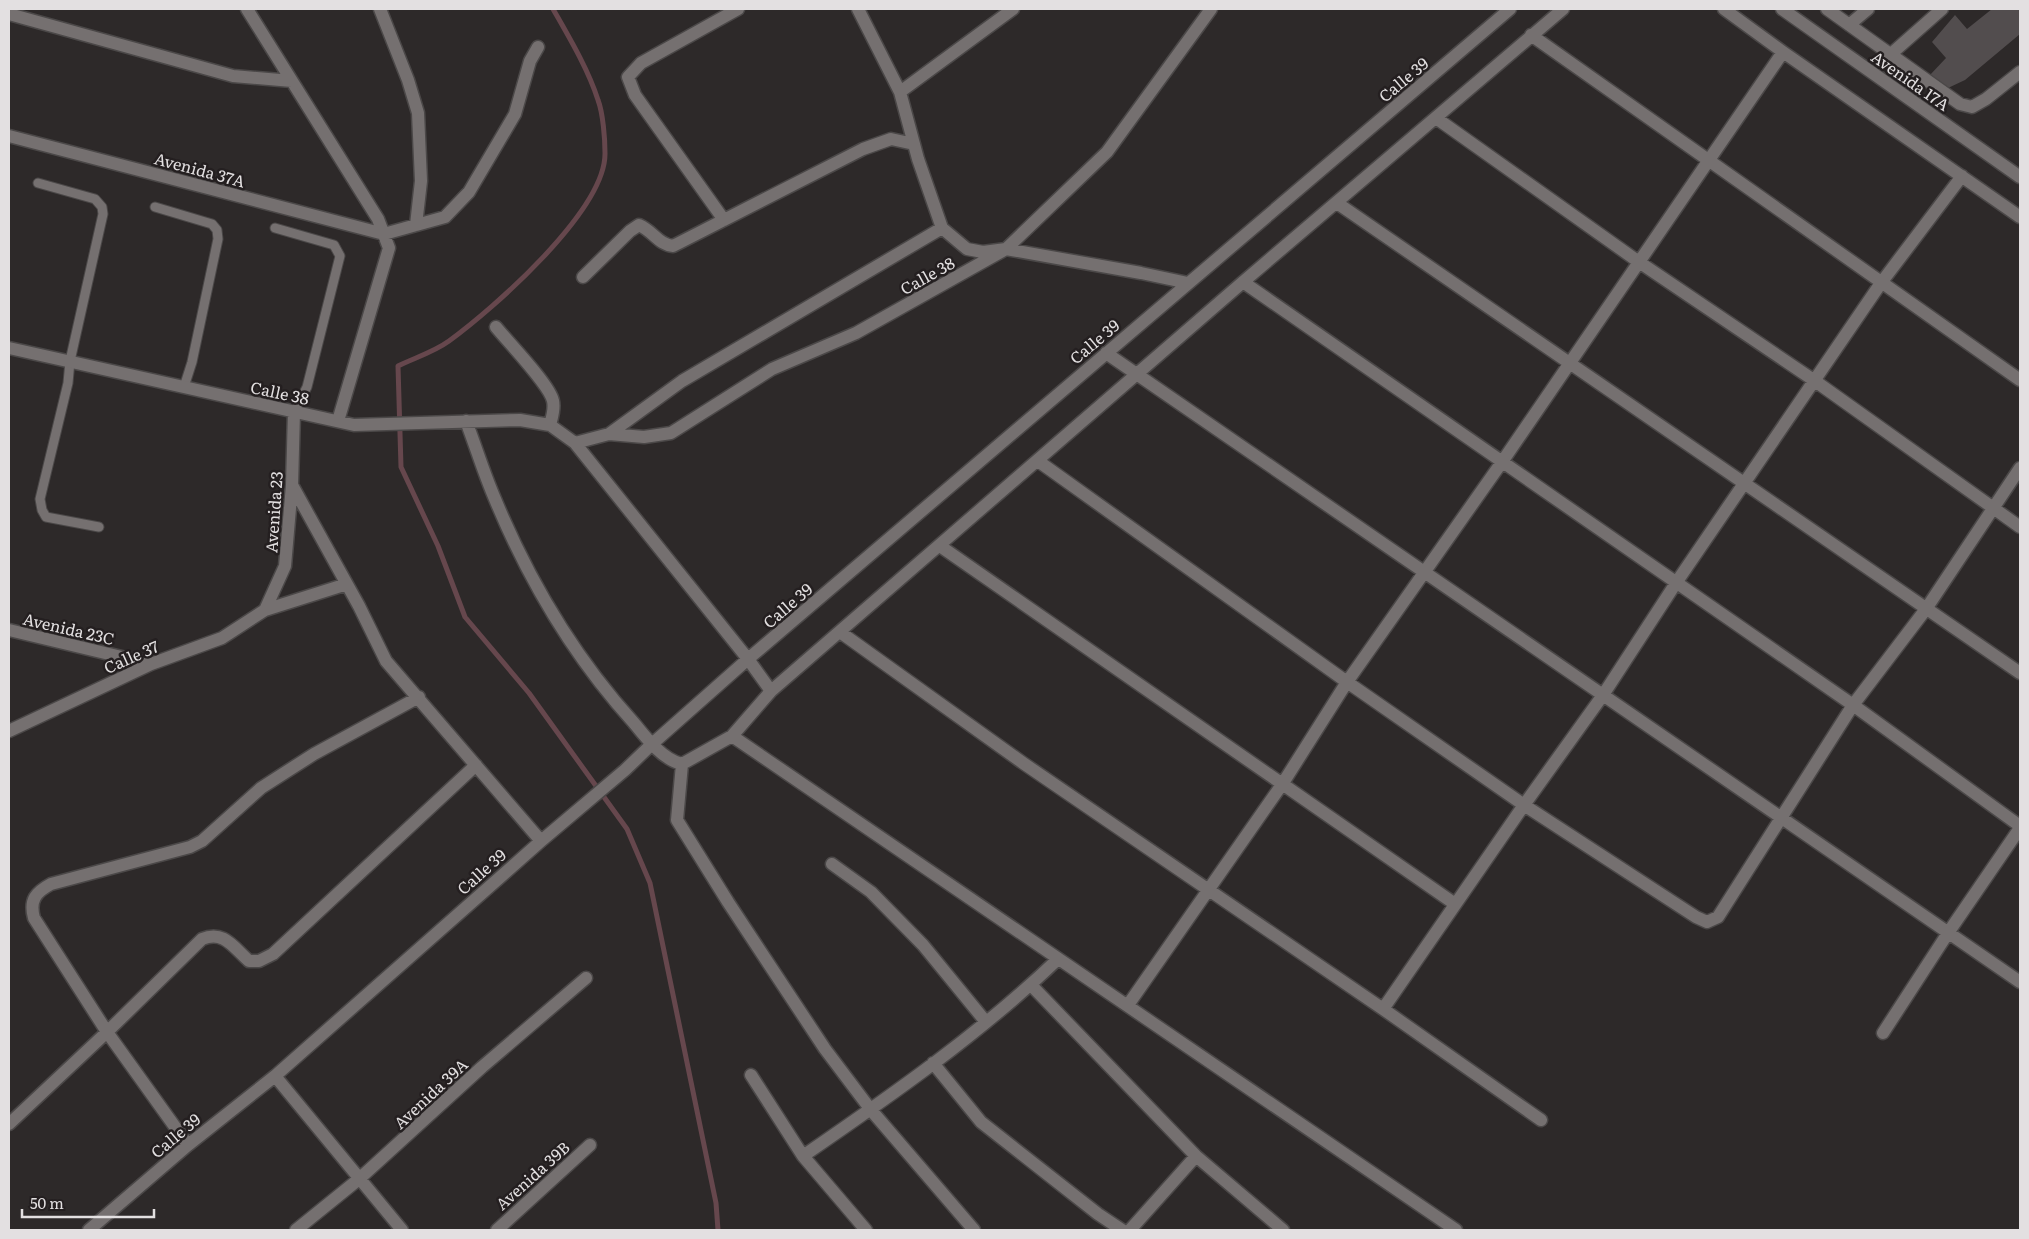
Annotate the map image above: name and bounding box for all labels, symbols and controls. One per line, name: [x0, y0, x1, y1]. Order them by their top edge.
street label: Avenida 17A: [1867, 44, 1955, 116]
street label: Calle 39: [1373, 51, 1433, 107]
street label: Avenida 37A: [152, 145, 248, 193]
street label: Calle 38: [895, 250, 959, 300]
street label: Calle 39: [1064, 313, 1124, 369]
street label: Calle 38: [249, 374, 312, 410]
street label: Avenida 23: [258, 470, 288, 554]
street label: Calle 39: [757, 577, 817, 633]
street label: Avenida 23C: [21, 606, 117, 650]
street label: Calle 37: [100, 633, 162, 679]
street label: Calle 39: [451, 842, 511, 900]
street label: Avenida 39A: [387, 1052, 473, 1134]
street label: Calle 39: [145, 1107, 205, 1163]
street label: Avenida 39B: [490, 1135, 574, 1215]
scale bar: [22, 1186, 155, 1218]
text: 50 m: [30, 1191, 64, 1214]

